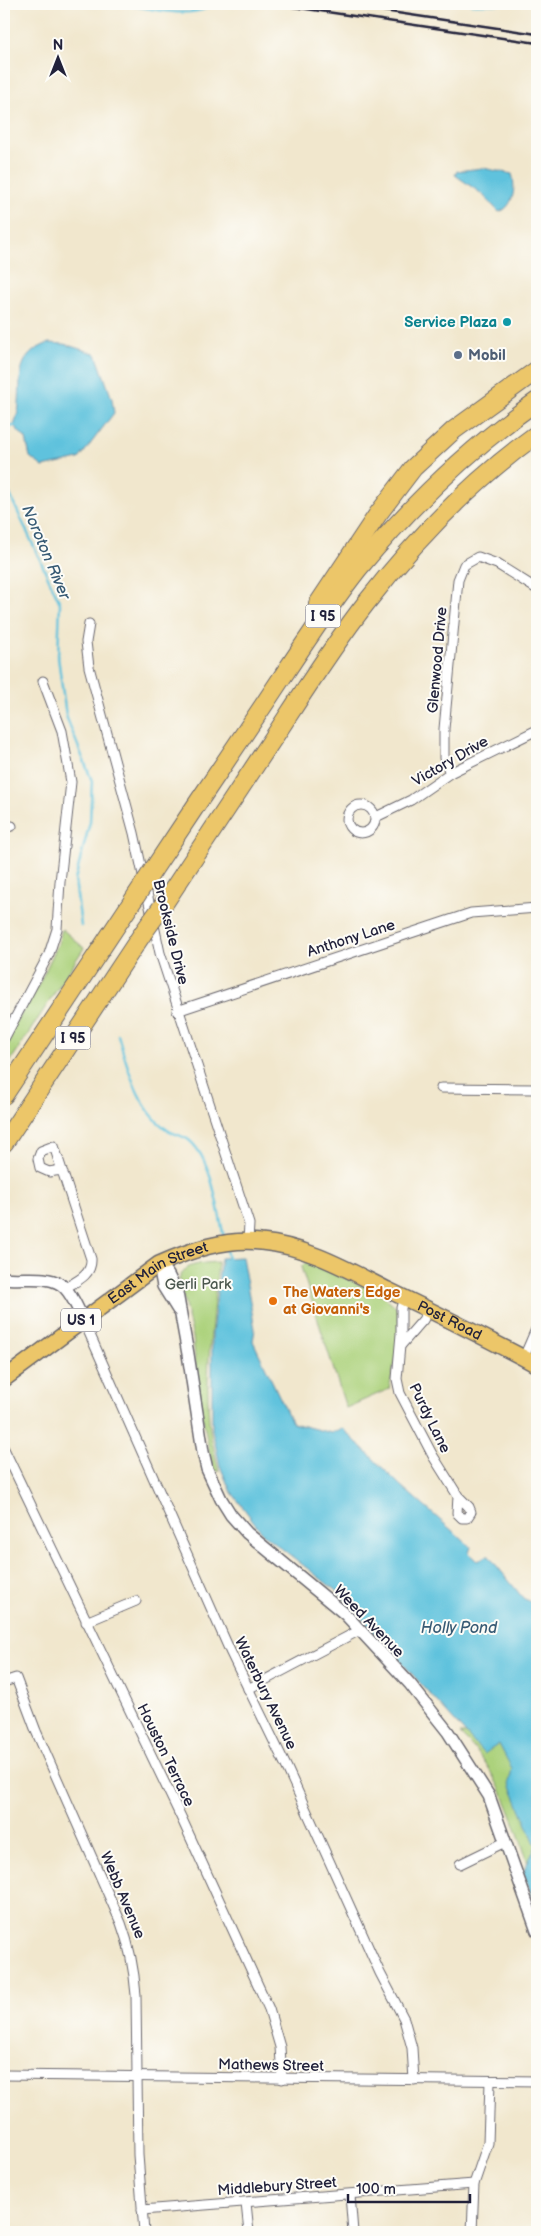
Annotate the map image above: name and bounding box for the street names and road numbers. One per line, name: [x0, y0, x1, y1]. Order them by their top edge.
road number: I 95: [306, 604, 340, 628]
street label: Glenwood Drive: [423, 606, 452, 714]
street label: Victory Drive: [409, 732, 492, 791]
street label: Brookside Drive: [148, 878, 193, 987]
street label: Anthony Lane: [305, 915, 398, 962]
road number: I 95: [56, 1026, 90, 1050]
street label: East Main Street: [104, 1238, 210, 1309]
street label: Post Road: [414, 1297, 485, 1345]
road number: US 1: [61, 1308, 101, 1332]
street label: Purdy Lane: [404, 1380, 455, 1456]
street label: Weed Avenue: [329, 1581, 408, 1662]
street label: Waterbury Avenue: [230, 1634, 301, 1753]
street label: Houston Terrace: [132, 1701, 199, 1810]
street label: Webb Avenue: [96, 1849, 149, 1942]
street label: Mathews Street: [218, 2055, 324, 2076]
street label: Middlebury Street: [217, 2173, 338, 2200]

